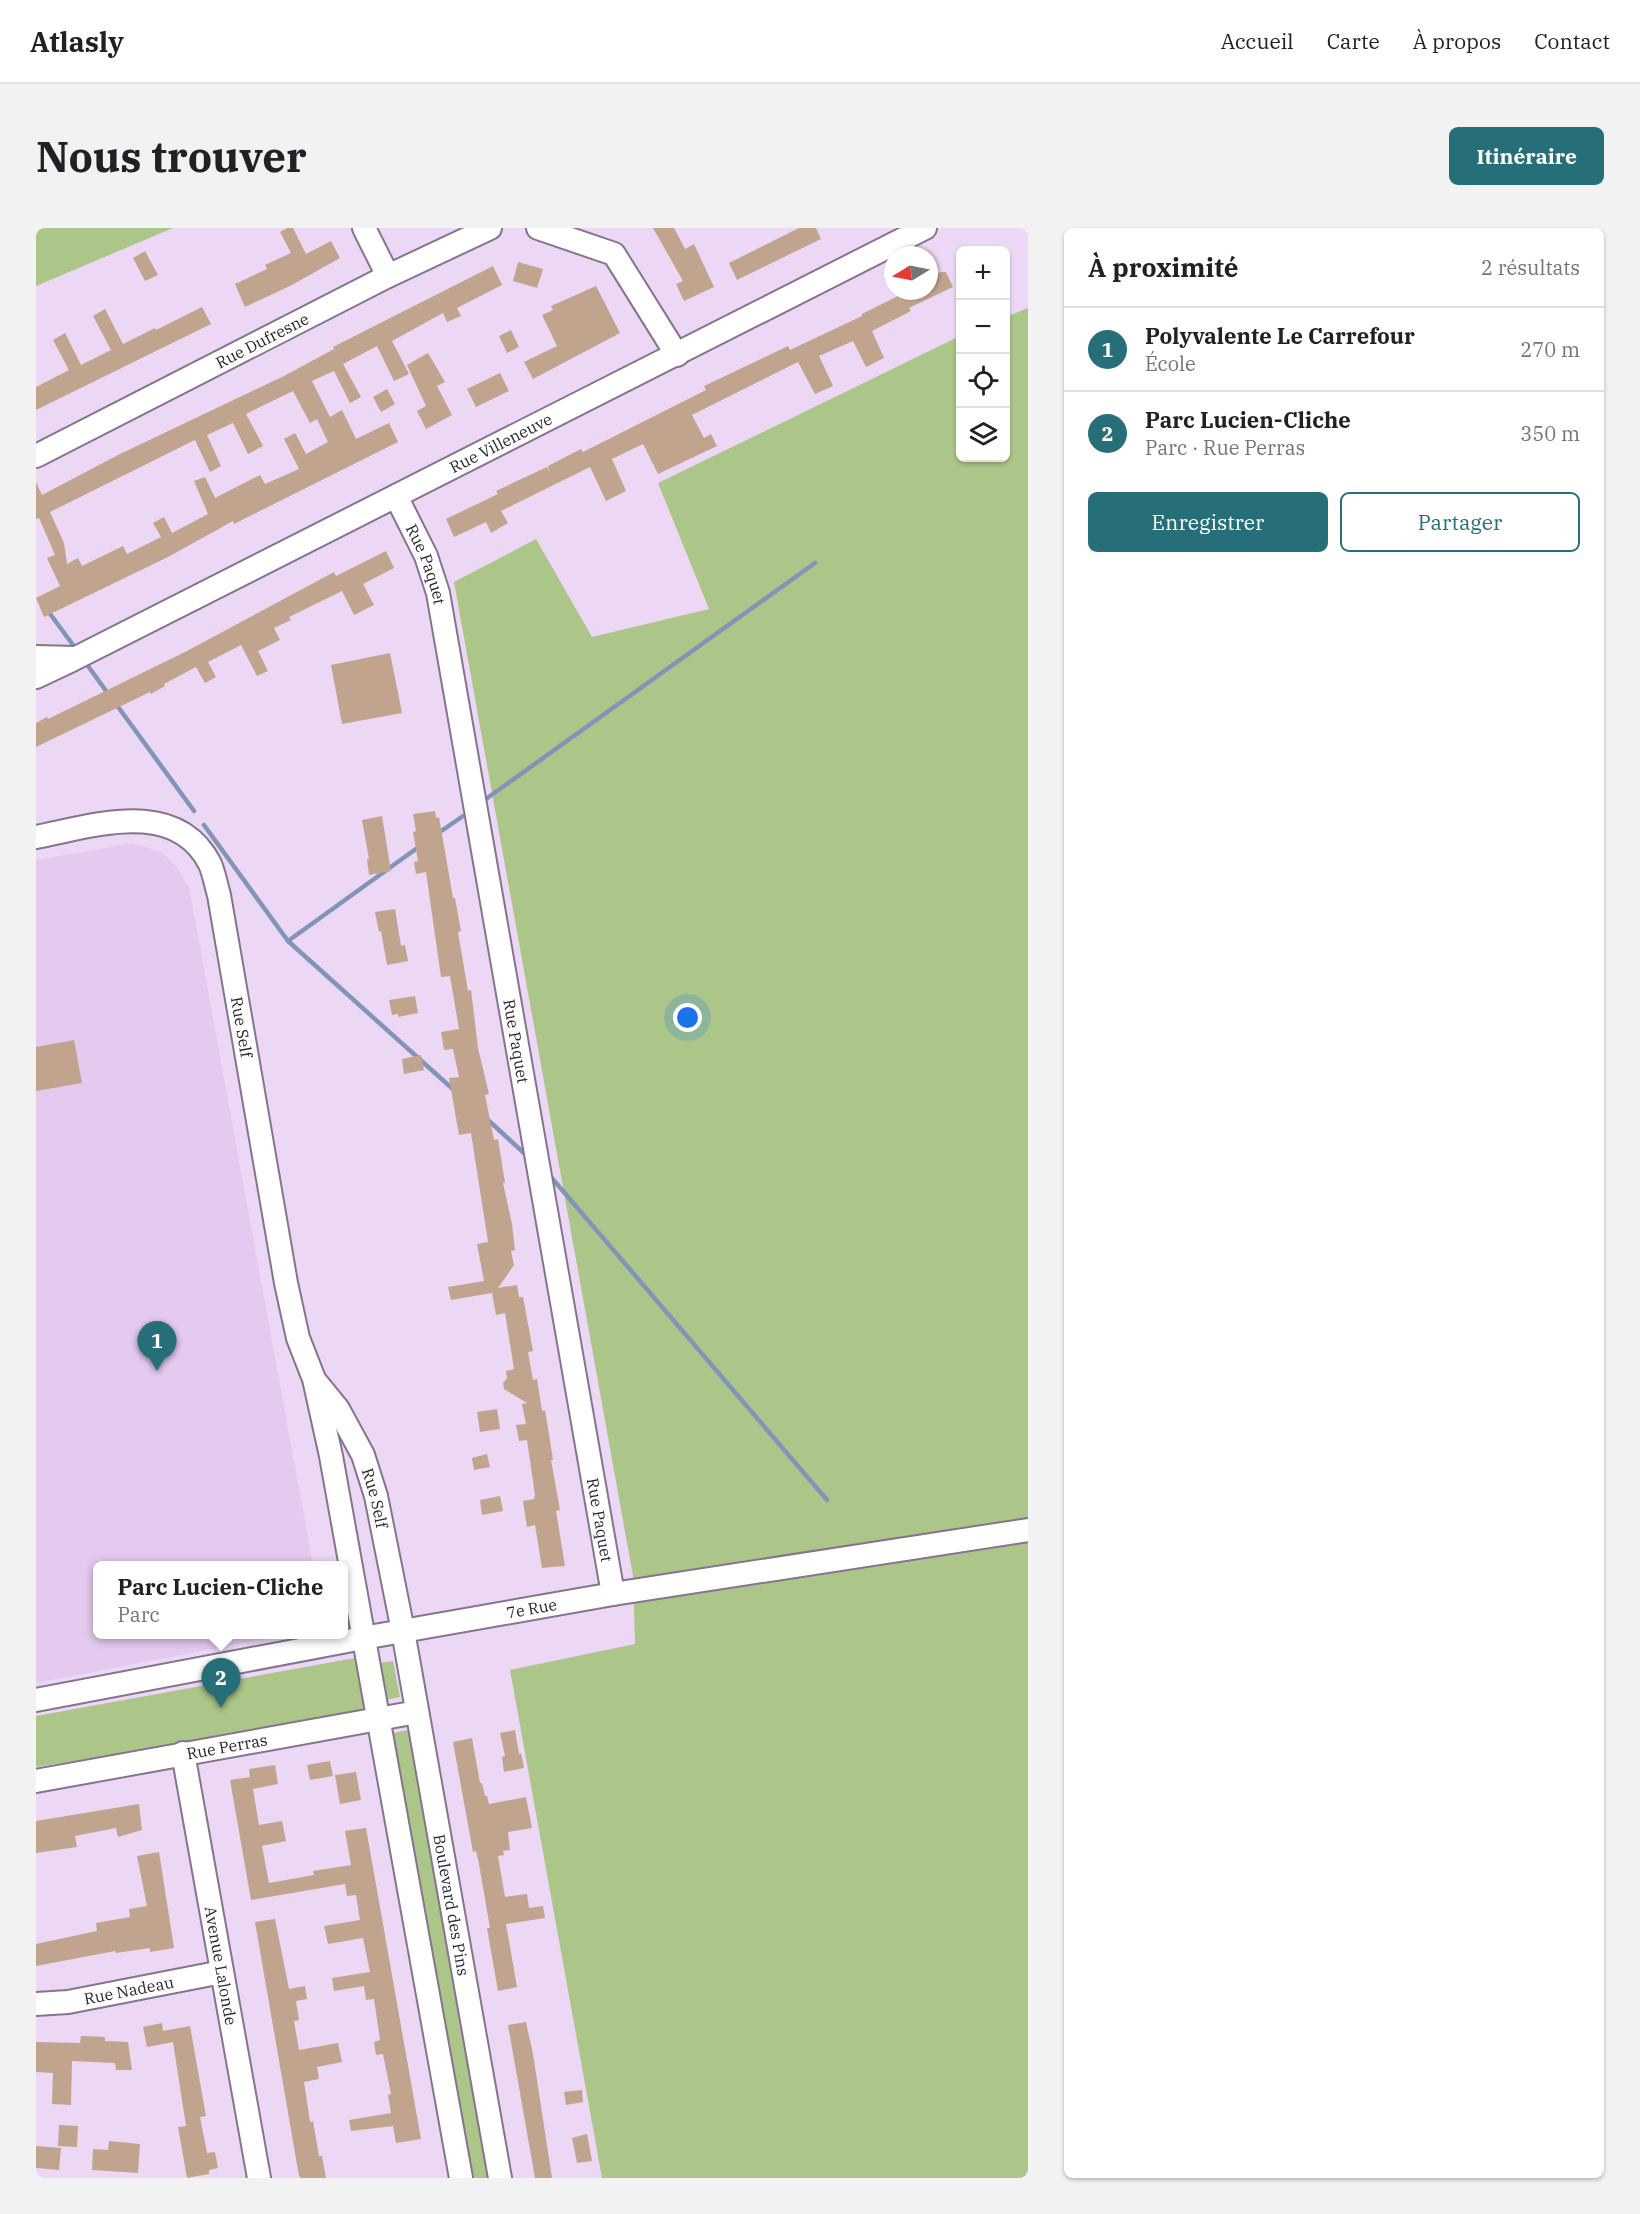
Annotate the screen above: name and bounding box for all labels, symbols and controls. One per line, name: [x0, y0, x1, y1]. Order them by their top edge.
text: Atlasly: [30, 23, 124, 60]
text: Accueil: [1221, 27, 1294, 55]
text: Carte: [1327, 27, 1380, 55]
text: À propos: [1413, 27, 1501, 55]
text: Contact: [1534, 27, 1610, 55]
button: Itinéraire: [1449, 127, 1604, 185]
text: Nous trouver: [36, 129, 307, 184]
north arrow: [884, 246, 938, 300]
map controls: [956, 246, 1010, 462]
button: +: [956, 246, 1010, 300]
text: À proximité: [1088, 250, 1239, 284]
text: 2 résultats: [1481, 254, 1580, 281]
button: −: [956, 300, 1010, 354]
street label: Rue Dufresne: [212, 308, 312, 372]
text: Polyvalente Le Carrefour: [1145, 321, 1415, 350]
text: 1: [1102, 336, 1114, 363]
text: 270 m: [1520, 336, 1580, 363]
text: École: [1145, 350, 1196, 377]
button: locate: [956, 354, 1010, 408]
text: Parc Lucien-Cliche: [1145, 405, 1351, 434]
button: layers: [956, 408, 1010, 462]
street label: Rue Villeneuve: [446, 409, 555, 477]
text: 2: [1102, 420, 1114, 447]
text: 350 m: [1520, 420, 1580, 447]
text: Parc · Rue Perras: [1145, 434, 1305, 461]
button: Enregistrer: [1088, 492, 1328, 552]
button: Partager: [1340, 492, 1580, 552]
street label: Rue Paquet: [402, 521, 450, 606]
street label: Rue Self: [227, 995, 257, 1060]
street label: Rue Paquet: [499, 998, 534, 1085]
your location: [673, 1003, 702, 1032]
pin: 1: [138, 1322, 176, 1371]
street label: Rue Self: [358, 1466, 392, 1531]
street label: Rue Paquet: [583, 1476, 617, 1564]
popup: [93, 1561, 348, 1639]
text: Parc Lucien-Cliche: [118, 1572, 323, 1601]
street label: 7e Rue: [505, 1594, 558, 1623]
text: Parc: [118, 1601, 160, 1628]
pin: 2: [202, 1658, 240, 1708]
street label: Rue Perras: [185, 1729, 269, 1764]
street label: Boulevard des Pins: [429, 1832, 474, 1977]
street label: Avenue Lalonde: [201, 1904, 241, 2027]
street label: Rue Nadeau: [82, 1972, 175, 2009]

